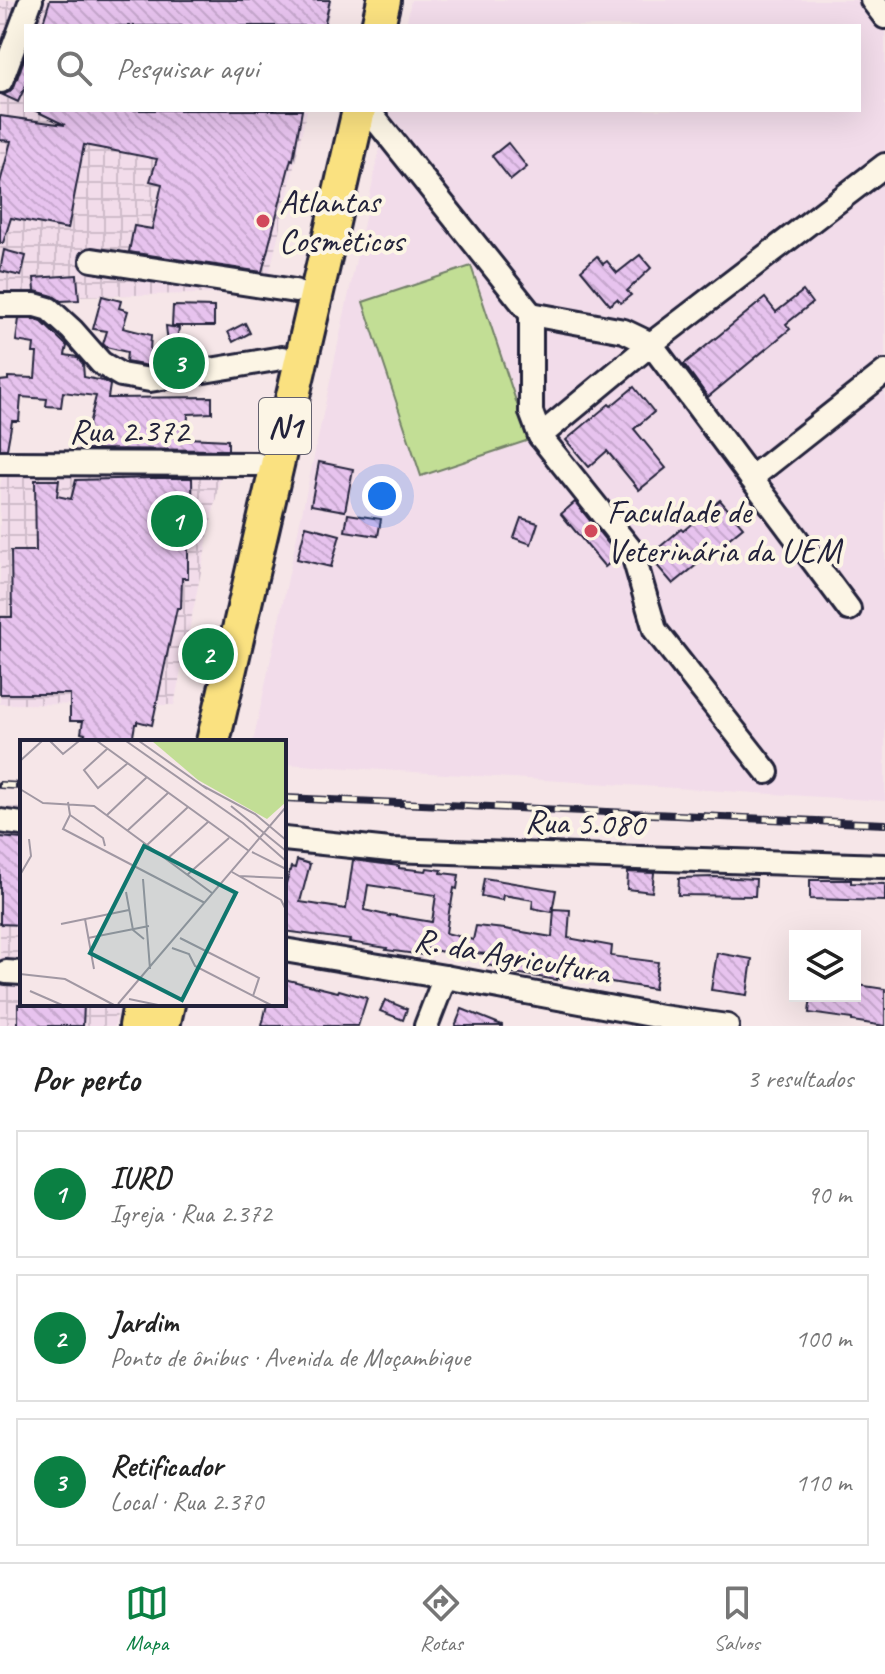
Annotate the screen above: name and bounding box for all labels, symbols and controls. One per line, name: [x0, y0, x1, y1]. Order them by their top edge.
search box: [24, 24, 861, 112]
icon: search: [52, 46, 96, 90]
text: Pesquisar aqui: [116, 49, 259, 87]
place label: Atlantas Cosmèticos: [279, 180, 407, 262]
marker: Atlantas Cosmèticos: [254, 212, 272, 230]
pin: 3: [153, 333, 205, 393]
road number: N1: [259, 398, 311, 454]
street label: Rua 2.372: [69, 409, 191, 452]
your location: [362, 476, 402, 516]
place label: Faculdade de Veterinária da UEM: [607, 490, 844, 572]
pin: 1: [151, 491, 203, 551]
marker: Faculdade de Veterinária da UEM: [582, 522, 600, 540]
pin: 2: [182, 624, 234, 684]
inset map: [20, 740, 286, 1006]
street label: Rua 5.080: [524, 799, 648, 846]
street label: R. da Agricultura: [411, 917, 615, 994]
map controls: [789, 930, 861, 1002]
button: layers: [789, 930, 861, 1002]
text: Por perto: [32, 1057, 140, 1100]
text: 3 resultados: [747, 1062, 853, 1095]
text: IURD: [110, 1159, 171, 1197]
text: 1: [54, 1178, 66, 1211]
text: 90 m: [807, 1178, 851, 1211]
text: Igreja · Rua 2.372: [110, 1197, 272, 1230]
text: Jardim: [110, 1303, 178, 1341]
text: 2: [54, 1322, 66, 1355]
text: 100 m: [795, 1322, 851, 1355]
text: Ponto de ônibus · Avenida de Moçambique: [110, 1341, 470, 1374]
text: Retificador: [110, 1447, 223, 1485]
text: 3: [54, 1466, 66, 1499]
text: 110 m: [795, 1466, 851, 1499]
text: Local · Rua 2.370: [110, 1485, 263, 1518]
tab: Mapa: [125, 1581, 169, 1657]
tab: Rotas: [419, 1581, 463, 1657]
tab: Salvos: [714, 1581, 760, 1657]

